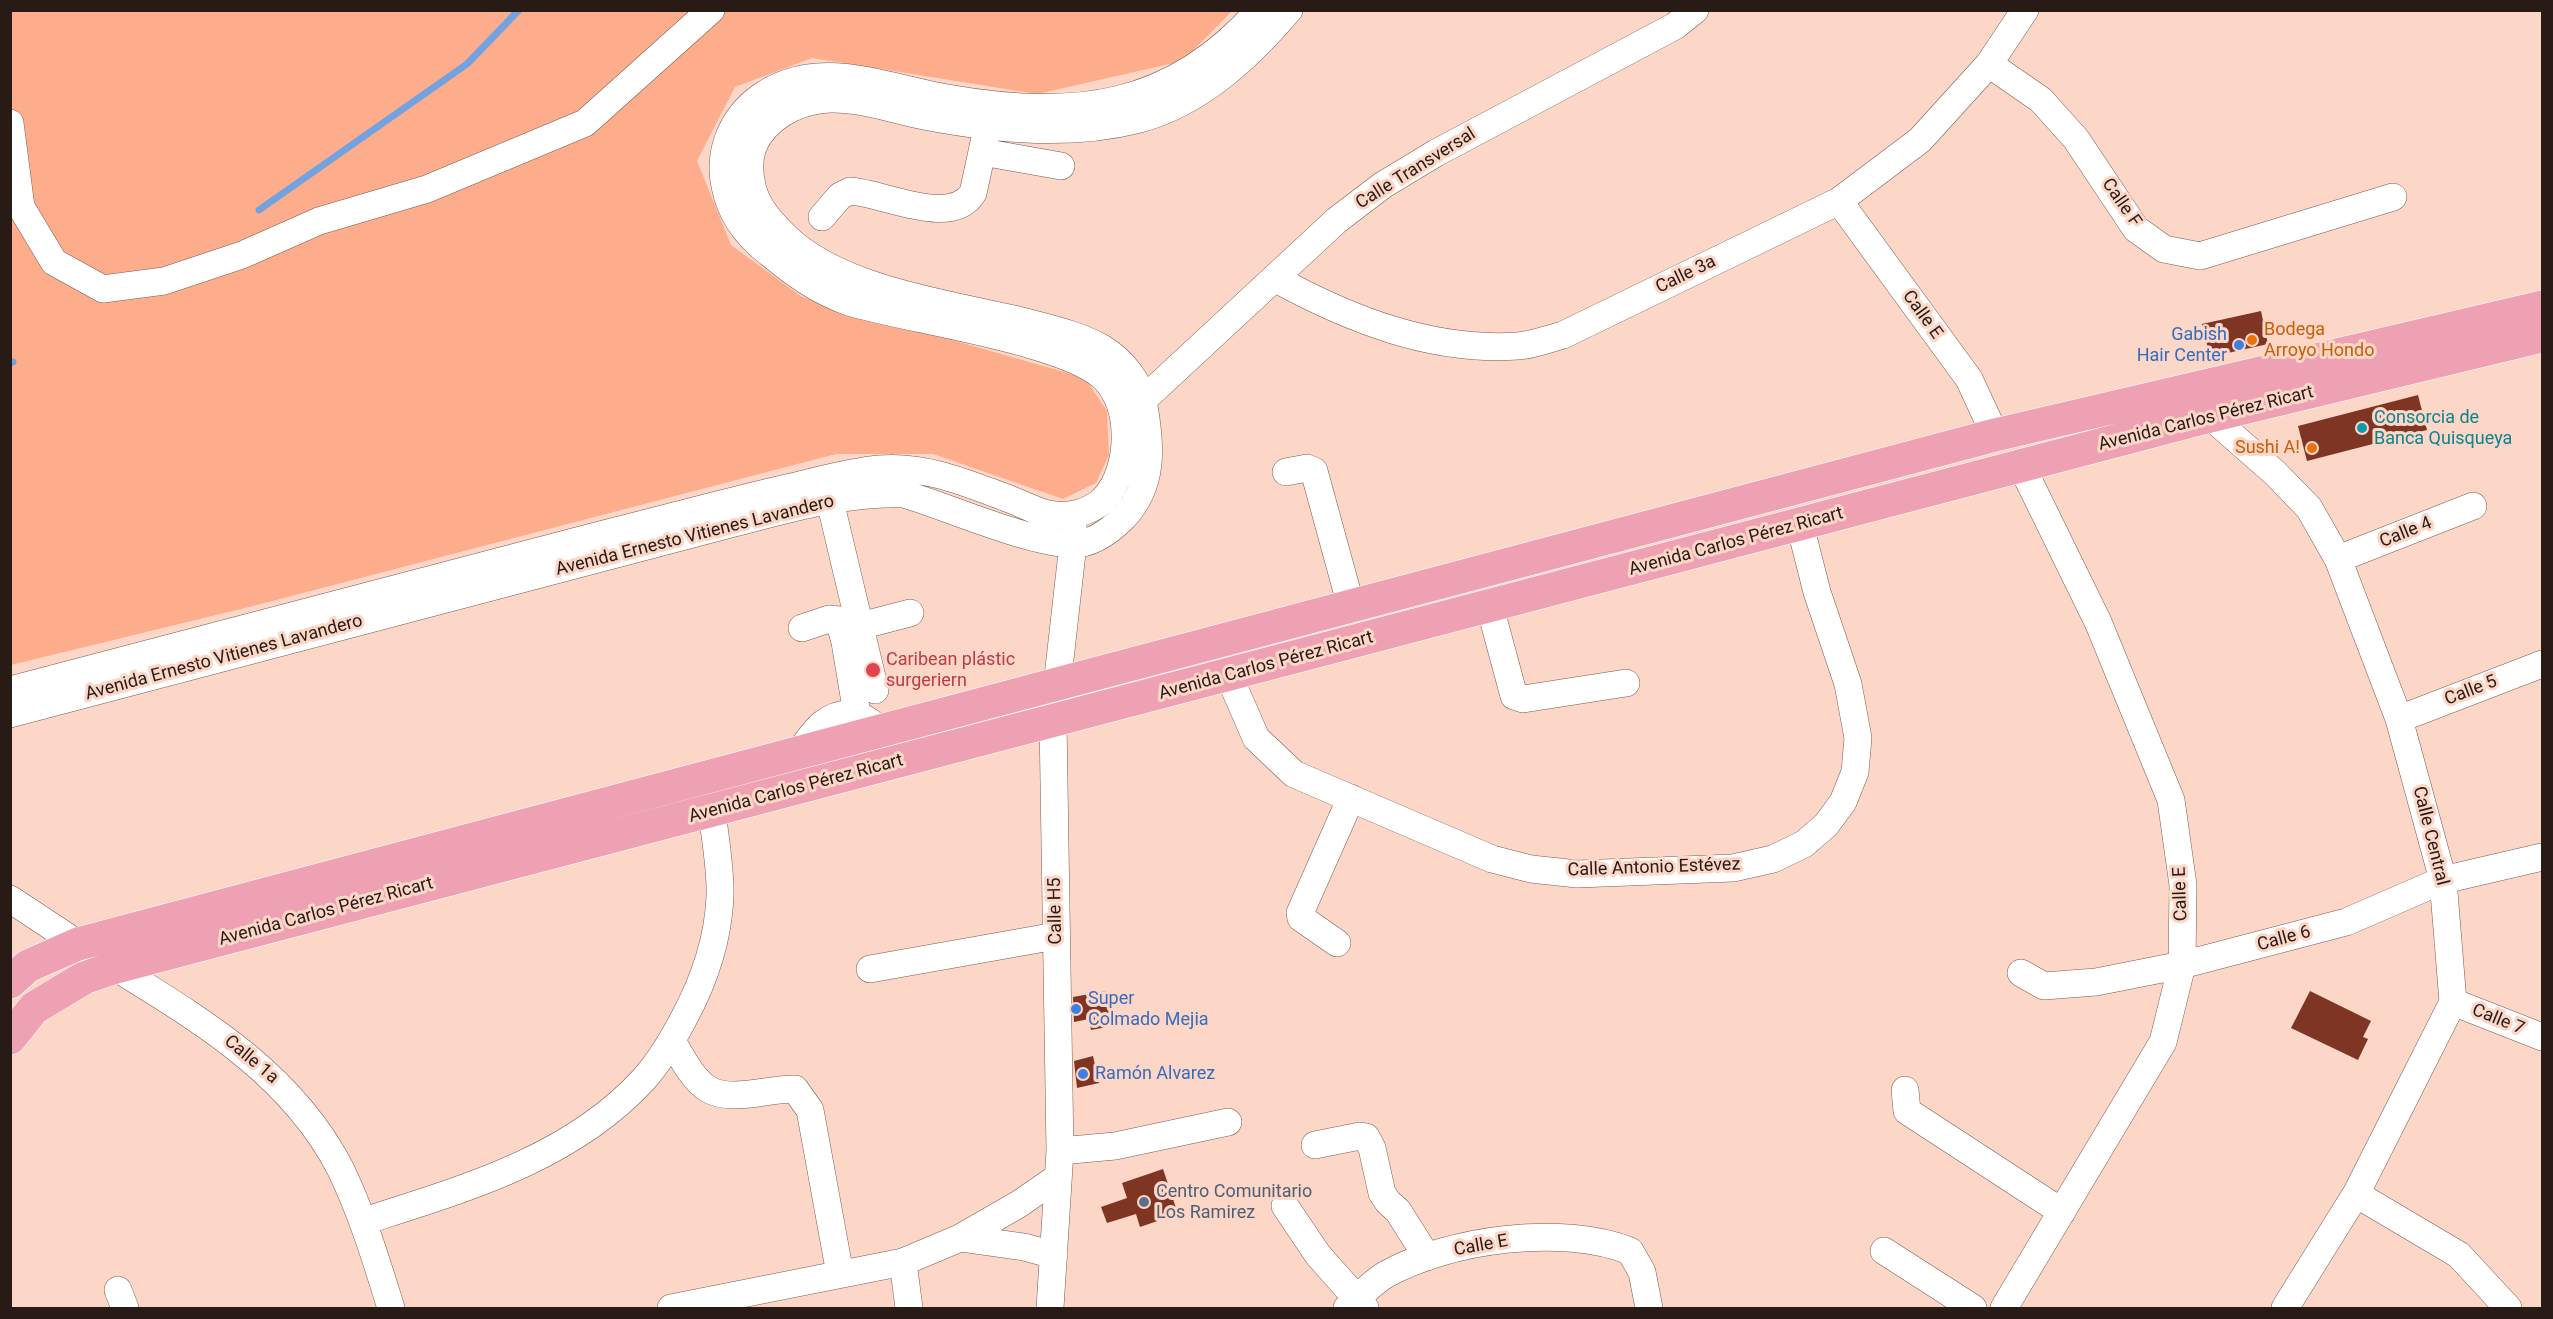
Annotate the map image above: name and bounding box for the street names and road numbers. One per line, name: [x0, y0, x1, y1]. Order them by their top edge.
street label: Calle Transversal: [1352, 124, 1480, 214]
street label: Calle F: [2097, 175, 2145, 231]
street label: Calle 3a: [1652, 251, 1720, 299]
street label: Calle E: [1897, 287, 1947, 343]
street label: Avenida Carlos Pérez Ricart: [2096, 382, 2316, 456]
street label: Avenida Ernesto Vitienes Lavandero: [554, 491, 836, 581]
street label: Avenida Carlos Pérez Ricart: [1626, 503, 1846, 581]
street label: Calle 4: [2377, 513, 2435, 553]
street label: Avenida Ernesto Vitienes Lavandero: [83, 611, 365, 705]
street label: Avenida Carlos Pérez Ricart: [1156, 627, 1376, 705]
street label: Calle 5: [2442, 671, 2500, 711]
street label: Avenida Carlos Pérez Ricart: [686, 750, 906, 828]
street label: Calle Central: [2407, 784, 2453, 888]
street label: Calle Antonio Estévez: [1567, 854, 1741, 882]
street label: Calle E: [2169, 866, 2193, 922]
street label: Avenida Carlos Pérez Ricart: [216, 873, 436, 951]
street label: Calle H5: [1045, 877, 1067, 945]
street label: Calle 6: [2255, 922, 2313, 956]
street label: Calle 7: [2469, 1000, 2527, 1040]
street label: Calle 1a: [219, 1031, 283, 1089]
street label: Calle E: [1452, 1231, 1510, 1261]

